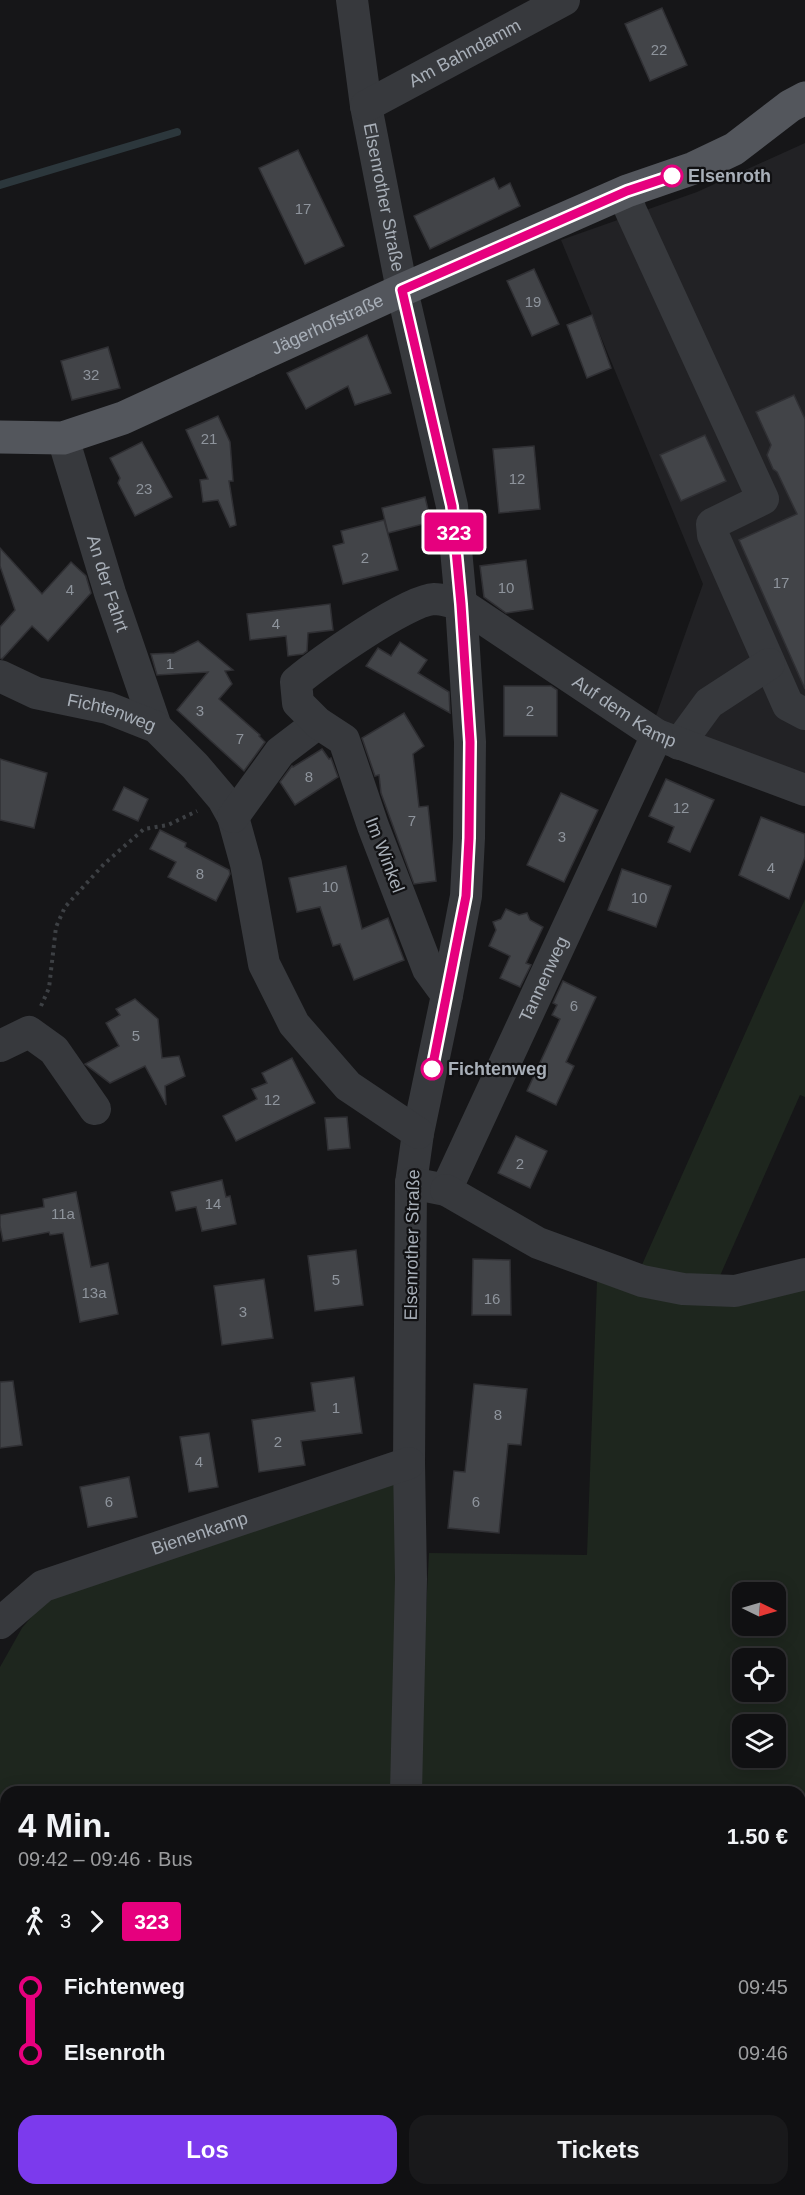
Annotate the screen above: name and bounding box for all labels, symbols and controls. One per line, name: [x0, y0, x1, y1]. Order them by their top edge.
street label: Am Bahndamm: [405, 15, 524, 91]
house number: 22: [651, 41, 667, 58]
street label: Elsenrother Straße: [360, 121, 408, 273]
marker: Elsenroth: [661, 165, 683, 187]
place label: Elsenroth: [688, 166, 771, 186]
house number: 17: [295, 200, 311, 217]
street label: Jägerhofstraße: [268, 290, 386, 359]
house number: 19: [525, 293, 541, 310]
house number: 32: [83, 366, 99, 383]
house number: 21: [201, 430, 217, 447]
house number: 12: [509, 470, 525, 487]
house number: 23: [136, 480, 152, 497]
line badge: 323: [420, 512, 488, 552]
text: 323: [436, 521, 472, 544]
street label: An der Fahrt: [83, 533, 132, 634]
house number: 2: [361, 549, 369, 566]
house number: 17: [773, 574, 789, 591]
house number: 10: [498, 579, 514, 596]
house number: 4: [66, 581, 74, 598]
house number: 4: [272, 615, 280, 632]
house number: 1: [166, 655, 174, 672]
street label: Auf dem Kamp: [569, 671, 679, 751]
street label: Fichtenweg: [65, 690, 159, 736]
house number: 3: [196, 702, 204, 719]
house number: 2: [526, 702, 534, 719]
house number: 7: [236, 730, 244, 747]
house number: 8: [305, 768, 313, 785]
house number: 12: [673, 799, 689, 816]
house number: 7: [408, 812, 416, 829]
street label: Im Winkel: [362, 815, 408, 895]
house number: 3: [558, 828, 566, 845]
house number: 4: [767, 859, 775, 876]
house number: 8: [196, 865, 204, 882]
house number: 10: [322, 878, 338, 895]
house number: 10: [631, 889, 647, 906]
street label: Tannenweg: [515, 933, 572, 1025]
house number: 6: [570, 997, 578, 1014]
house number: 5: [132, 1027, 140, 1044]
marker: Fichtenweg: [421, 1058, 443, 1080]
place label: Fichtenweg: [448, 1059, 547, 1079]
house number: 12: [264, 1091, 280, 1108]
house number: 2: [516, 1155, 524, 1172]
street label: Elsenrother Straße: [401, 1169, 423, 1321]
house number: 14: [205, 1195, 221, 1212]
house number: 11a: [51, 1205, 76, 1222]
house number: 5: [332, 1271, 340, 1288]
house number: 13a: [81, 1284, 107, 1301]
house number: 16: [484, 1290, 500, 1307]
house number: 3: [239, 1303, 247, 1320]
house number: 1: [332, 1399, 340, 1416]
house number: 8: [494, 1406, 502, 1423]
house number: 2: [274, 1433, 282, 1450]
house number: 4: [195, 1453, 203, 1470]
house number: 6: [105, 1493, 113, 1510]
house number: 6: [472, 1493, 480, 1510]
street label: Bienenkamp: [149, 1508, 250, 1559]
north arrow: [732, 1582, 786, 1636]
map controls: [732, 1582, 786, 1768]
button: locate: [732, 1648, 786, 1702]
button: layers: [732, 1714, 786, 1768]
text: 4 Min.: [18, 1807, 112, 1844]
text: 1.50 €: [727, 1824, 788, 1849]
text: 09:42 – 09:46 · Bus: [18, 1848, 193, 1870]
icon: walk: [18, 1905, 51, 1938]
icon: forward: [80, 1905, 113, 1938]
text: 3: [60, 1910, 71, 1932]
text: 323: [134, 1910, 169, 1933]
text: Fichtenweg: [64, 1974, 185, 1999]
text: 09:45: [738, 1976, 788, 1998]
text: Elsenroth: [64, 2040, 165, 2065]
text: 09:46: [738, 2042, 788, 2064]
button: Los: [18, 2115, 397, 2184]
button: Tickets: [409, 2115, 788, 2184]

